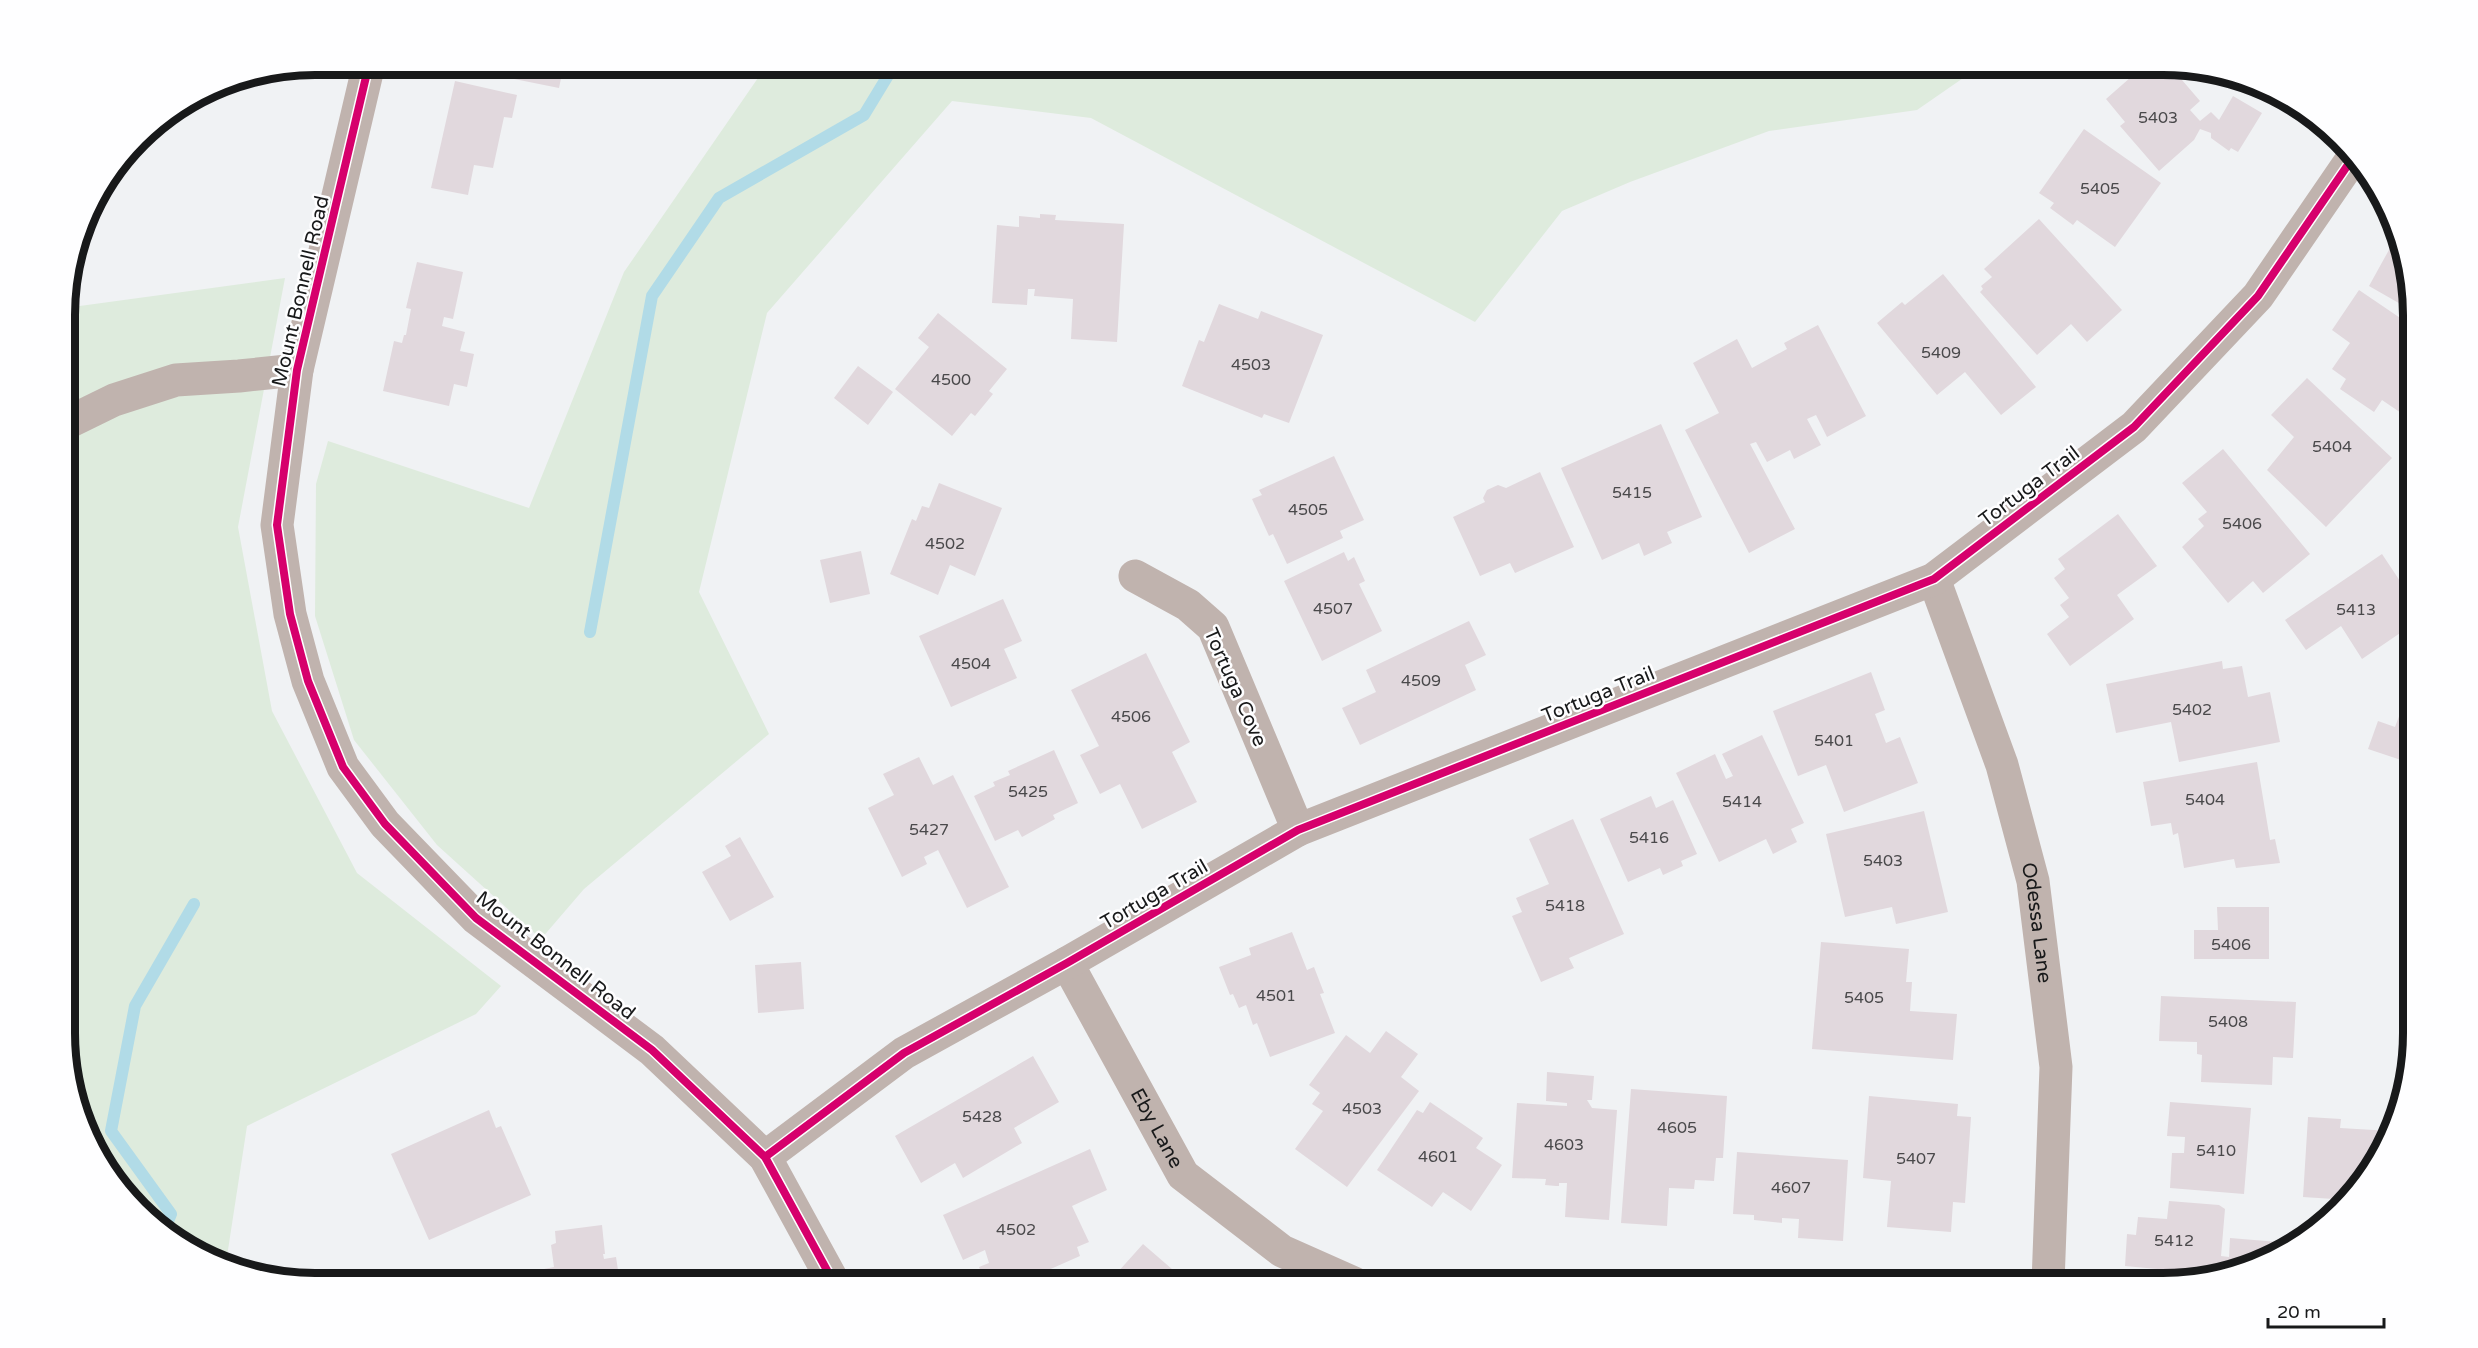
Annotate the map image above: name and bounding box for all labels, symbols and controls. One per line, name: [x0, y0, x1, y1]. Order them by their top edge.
house number: 5403: [2138, 108, 2178, 128]
house number: 5405: [2080, 179, 2120, 199]
street label: Mount Bonnell Road: [267, 193, 335, 389]
house number: 5409: [1921, 343, 1961, 363]
house number: 4503: [1231, 355, 1271, 375]
house number: 4500: [931, 370, 971, 390]
house number: 5404: [2312, 437, 2352, 457]
street label: Tortuga Trail: [1975, 441, 2085, 532]
house number: 5415: [1612, 483, 1652, 503]
house number: 4505: [1288, 500, 1328, 520]
house number: 5406: [2222, 514, 2262, 534]
house number: 4502: [925, 534, 965, 554]
house number: 4507: [1313, 599, 1353, 619]
house number: 5413: [2336, 600, 2376, 620]
street label: Tortuga Cove: [1198, 625, 1272, 750]
house number: 4504: [951, 654, 991, 674]
street label: Tortuga Trail: [1539, 661, 1658, 728]
house number: 4509: [1401, 671, 1441, 691]
house number: 5402: [2172, 700, 2212, 720]
house number: 4506: [1111, 707, 1151, 727]
house number: 5401: [1814, 731, 1854, 751]
house number: 5425: [1008, 782, 1048, 802]
house number: 5404: [2185, 790, 2225, 810]
house number: 5414: [1722, 792, 1762, 812]
house number: 5427: [909, 820, 949, 840]
house number: 5416: [1629, 828, 1669, 848]
house number: 5403: [1863, 851, 1903, 871]
street label: Tortuga Trail: [1097, 855, 1212, 935]
street label: Odessa Lane: [2016, 860, 2057, 985]
street label: Mount Bonnell Road: [471, 886, 640, 1025]
house number: 5418: [1545, 896, 1585, 916]
house number: 5406: [2211, 935, 2251, 955]
house number: 4501: [1256, 986, 1296, 1006]
house number: 5405: [1844, 988, 1884, 1008]
house number: 5408: [2208, 1012, 2248, 1032]
street label: Eby Lane: [1125, 1084, 1188, 1173]
house number: 4503: [1342, 1099, 1382, 1119]
house number: 5428: [962, 1107, 1002, 1127]
house number: 4605: [1657, 1118, 1697, 1138]
house number: 4603: [1544, 1135, 1584, 1155]
house number: 5410: [2196, 1141, 2236, 1161]
house number: 4601: [1418, 1147, 1458, 1167]
house number: 5407: [1896, 1149, 1936, 1169]
house number: 4607: [1771, 1178, 1811, 1198]
house number: 4502: [996, 1220, 1036, 1240]
house number: 5412: [2154, 1231, 2194, 1251]
scale bar: [2268, 1291, 2384, 1329]
text: 20 m: [2277, 1301, 2321, 1323]

